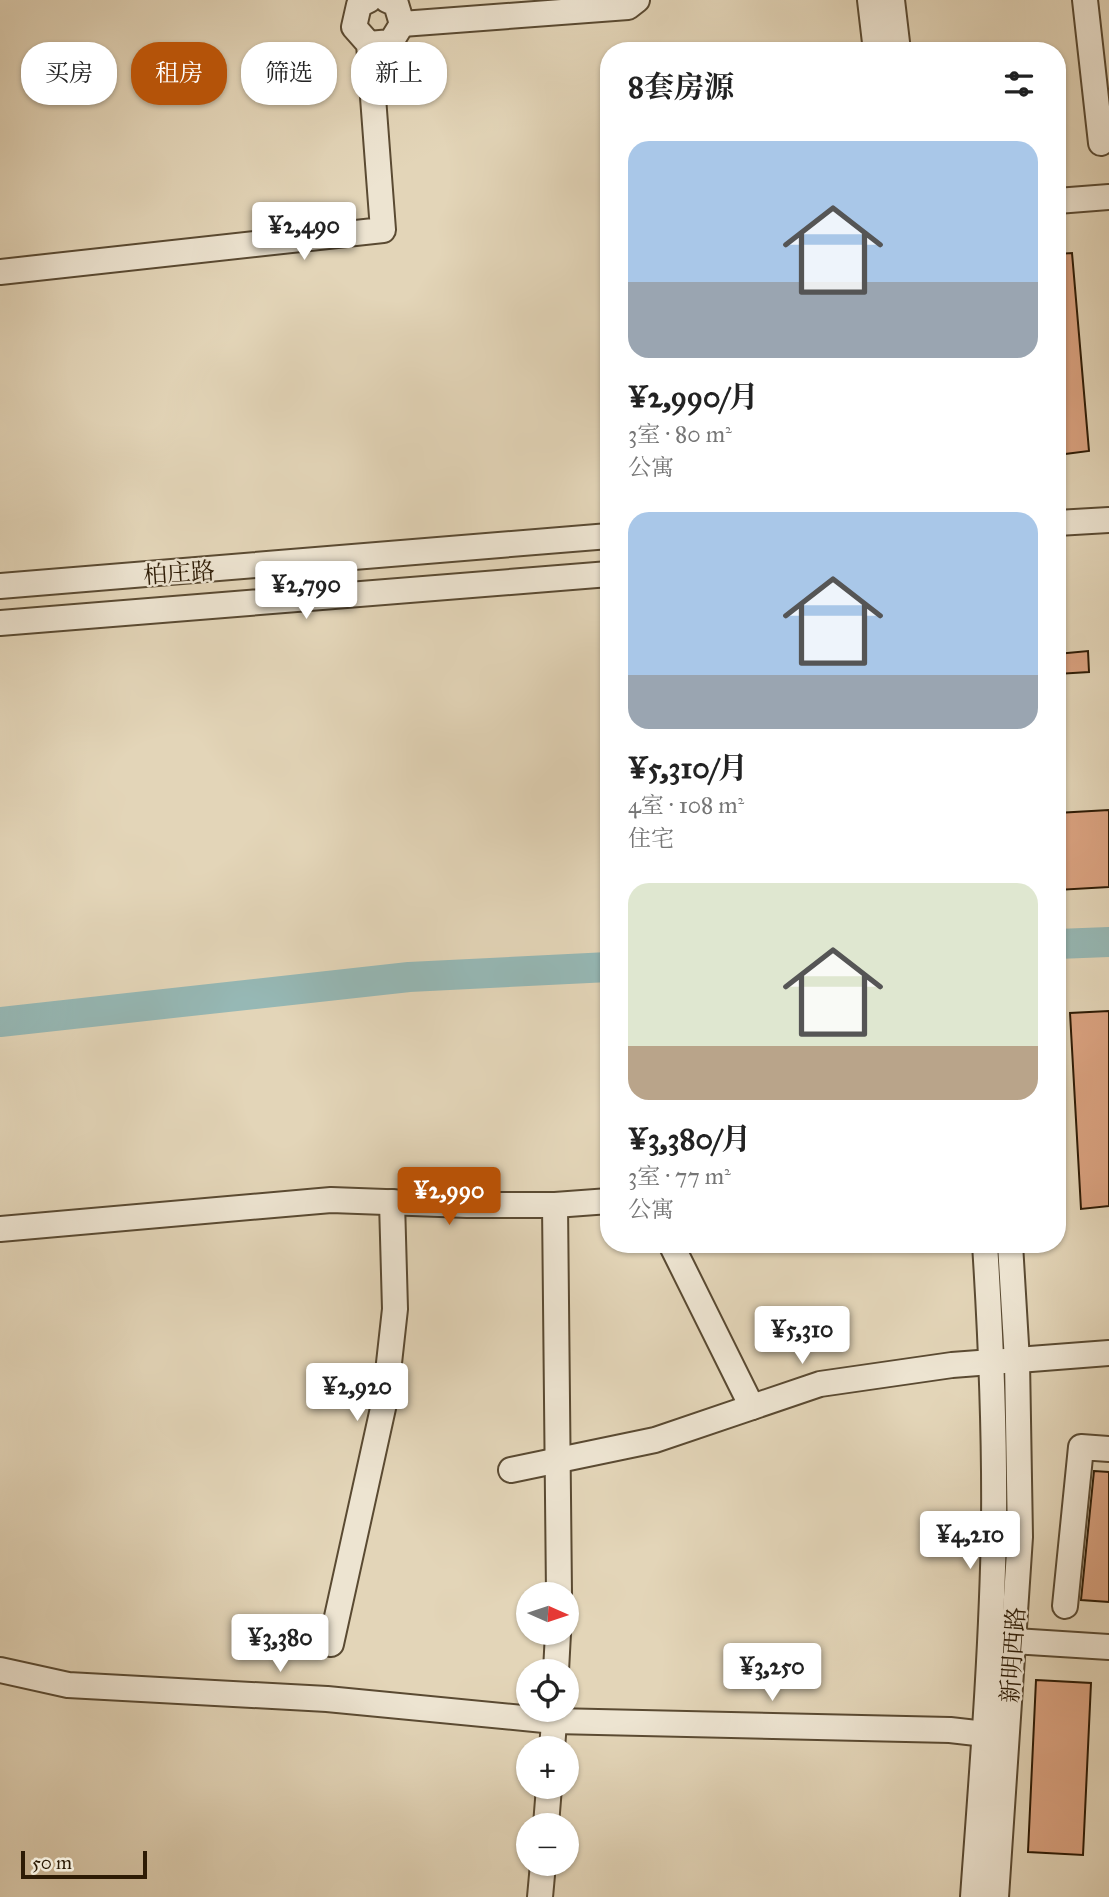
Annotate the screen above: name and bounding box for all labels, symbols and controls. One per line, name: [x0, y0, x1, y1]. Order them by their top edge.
chip: 买房: [21, 42, 117, 105]
chip: 租房: [131, 42, 227, 105]
chip: 筛选: [241, 42, 337, 105]
chip: 新上: [351, 42, 447, 105]
icon: filters: [1000, 65, 1038, 103]
text: 8套房源: [628, 69, 734, 105]
icon: home: [770, 187, 896, 313]
pin: ¥2,490: [247, 202, 361, 262]
text: ¥2,490: [268, 211, 340, 239]
text: ¥2,990/月: [628, 379, 758, 415]
text: 3室 · 80 m²: [628, 420, 732, 448]
text: 公寓: [628, 453, 674, 481]
street label: 柏庄路: [142, 556, 216, 590]
icon: home: [770, 558, 896, 684]
pin: ¥2,790: [249, 562, 363, 621]
text: ¥2,790: [271, 570, 341, 598]
text: ¥5,310/月: [628, 750, 748, 786]
text: 4室 · 108 m²: [628, 791, 744, 819]
text: 住宅: [628, 824, 674, 852]
icon: home: [770, 929, 896, 1055]
text: ¥3,380/月: [628, 1121, 751, 1157]
text: 3室 · 77 m²: [628, 1162, 731, 1190]
pin: ¥2,990: [392, 1168, 506, 1227]
text: ¥2,990: [414, 1176, 484, 1204]
text: 公寓: [628, 1195, 674, 1223]
pin: ¥5,310: [745, 1306, 859, 1366]
text: ¥5,310: [771, 1315, 833, 1343]
pin: ¥2,920: [300, 1364, 414, 1423]
text: ¥2,920: [322, 1372, 392, 1400]
pin: ¥4,210: [913, 1512, 1027, 1571]
text: ¥4,210: [936, 1520, 1004, 1548]
north arrow: [516, 1582, 579, 1645]
map controls: [516, 1582, 579, 1876]
street label: 新明西路: [995, 1606, 1031, 1704]
pin: ¥3,380: [223, 1614, 337, 1674]
text: ¥3,380: [247, 1623, 313, 1651]
pin: ¥3,250: [715, 1644, 829, 1703]
text: ¥3,250: [739, 1652, 805, 1680]
button: locate: [516, 1659, 579, 1722]
button: +: [516, 1736, 579, 1799]
button: −: [516, 1813, 579, 1876]
scale bar: [21, 1848, 147, 1880]
text: 50 m: [32, 1851, 72, 1874]

